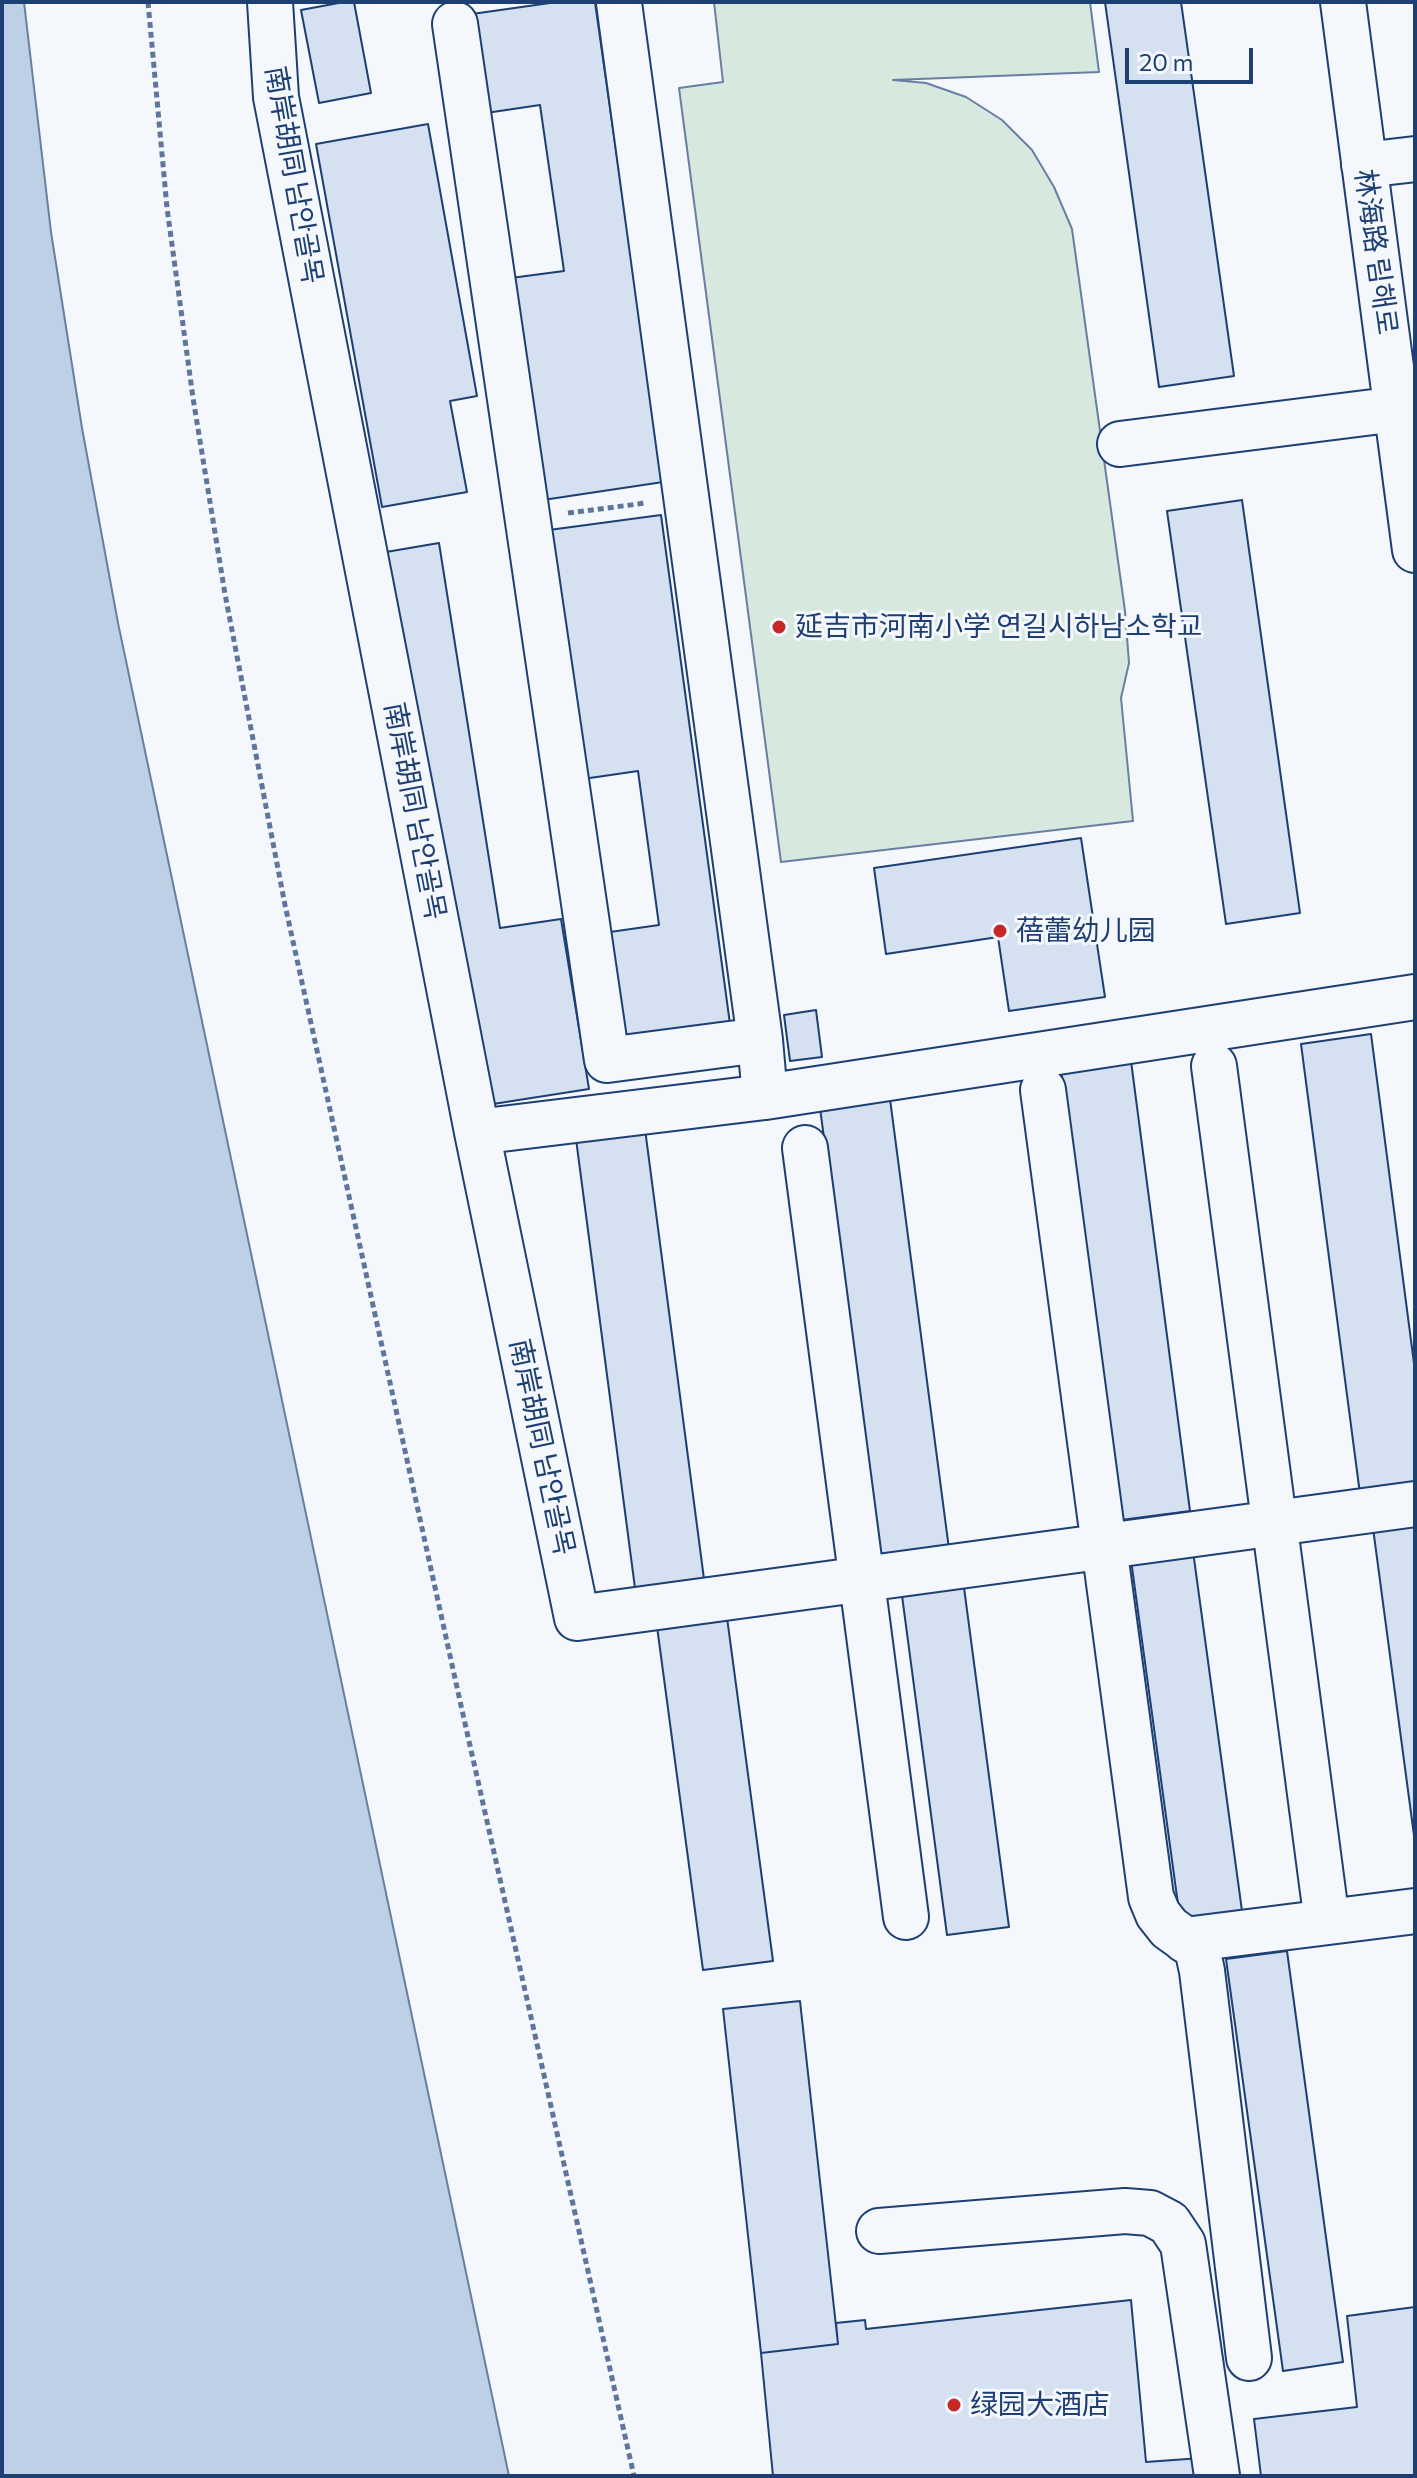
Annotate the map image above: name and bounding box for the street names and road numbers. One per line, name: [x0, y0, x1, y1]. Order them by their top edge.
street label: 南岸胡同 남안골목: [258, 64, 330, 286]
street label: 林海路 림해로: [1348, 167, 1404, 337]
street label: 南岸胡同 남안골목: [377, 700, 453, 922]
street label: 南岸胡同 남안골목: [503, 1336, 581, 1558]

